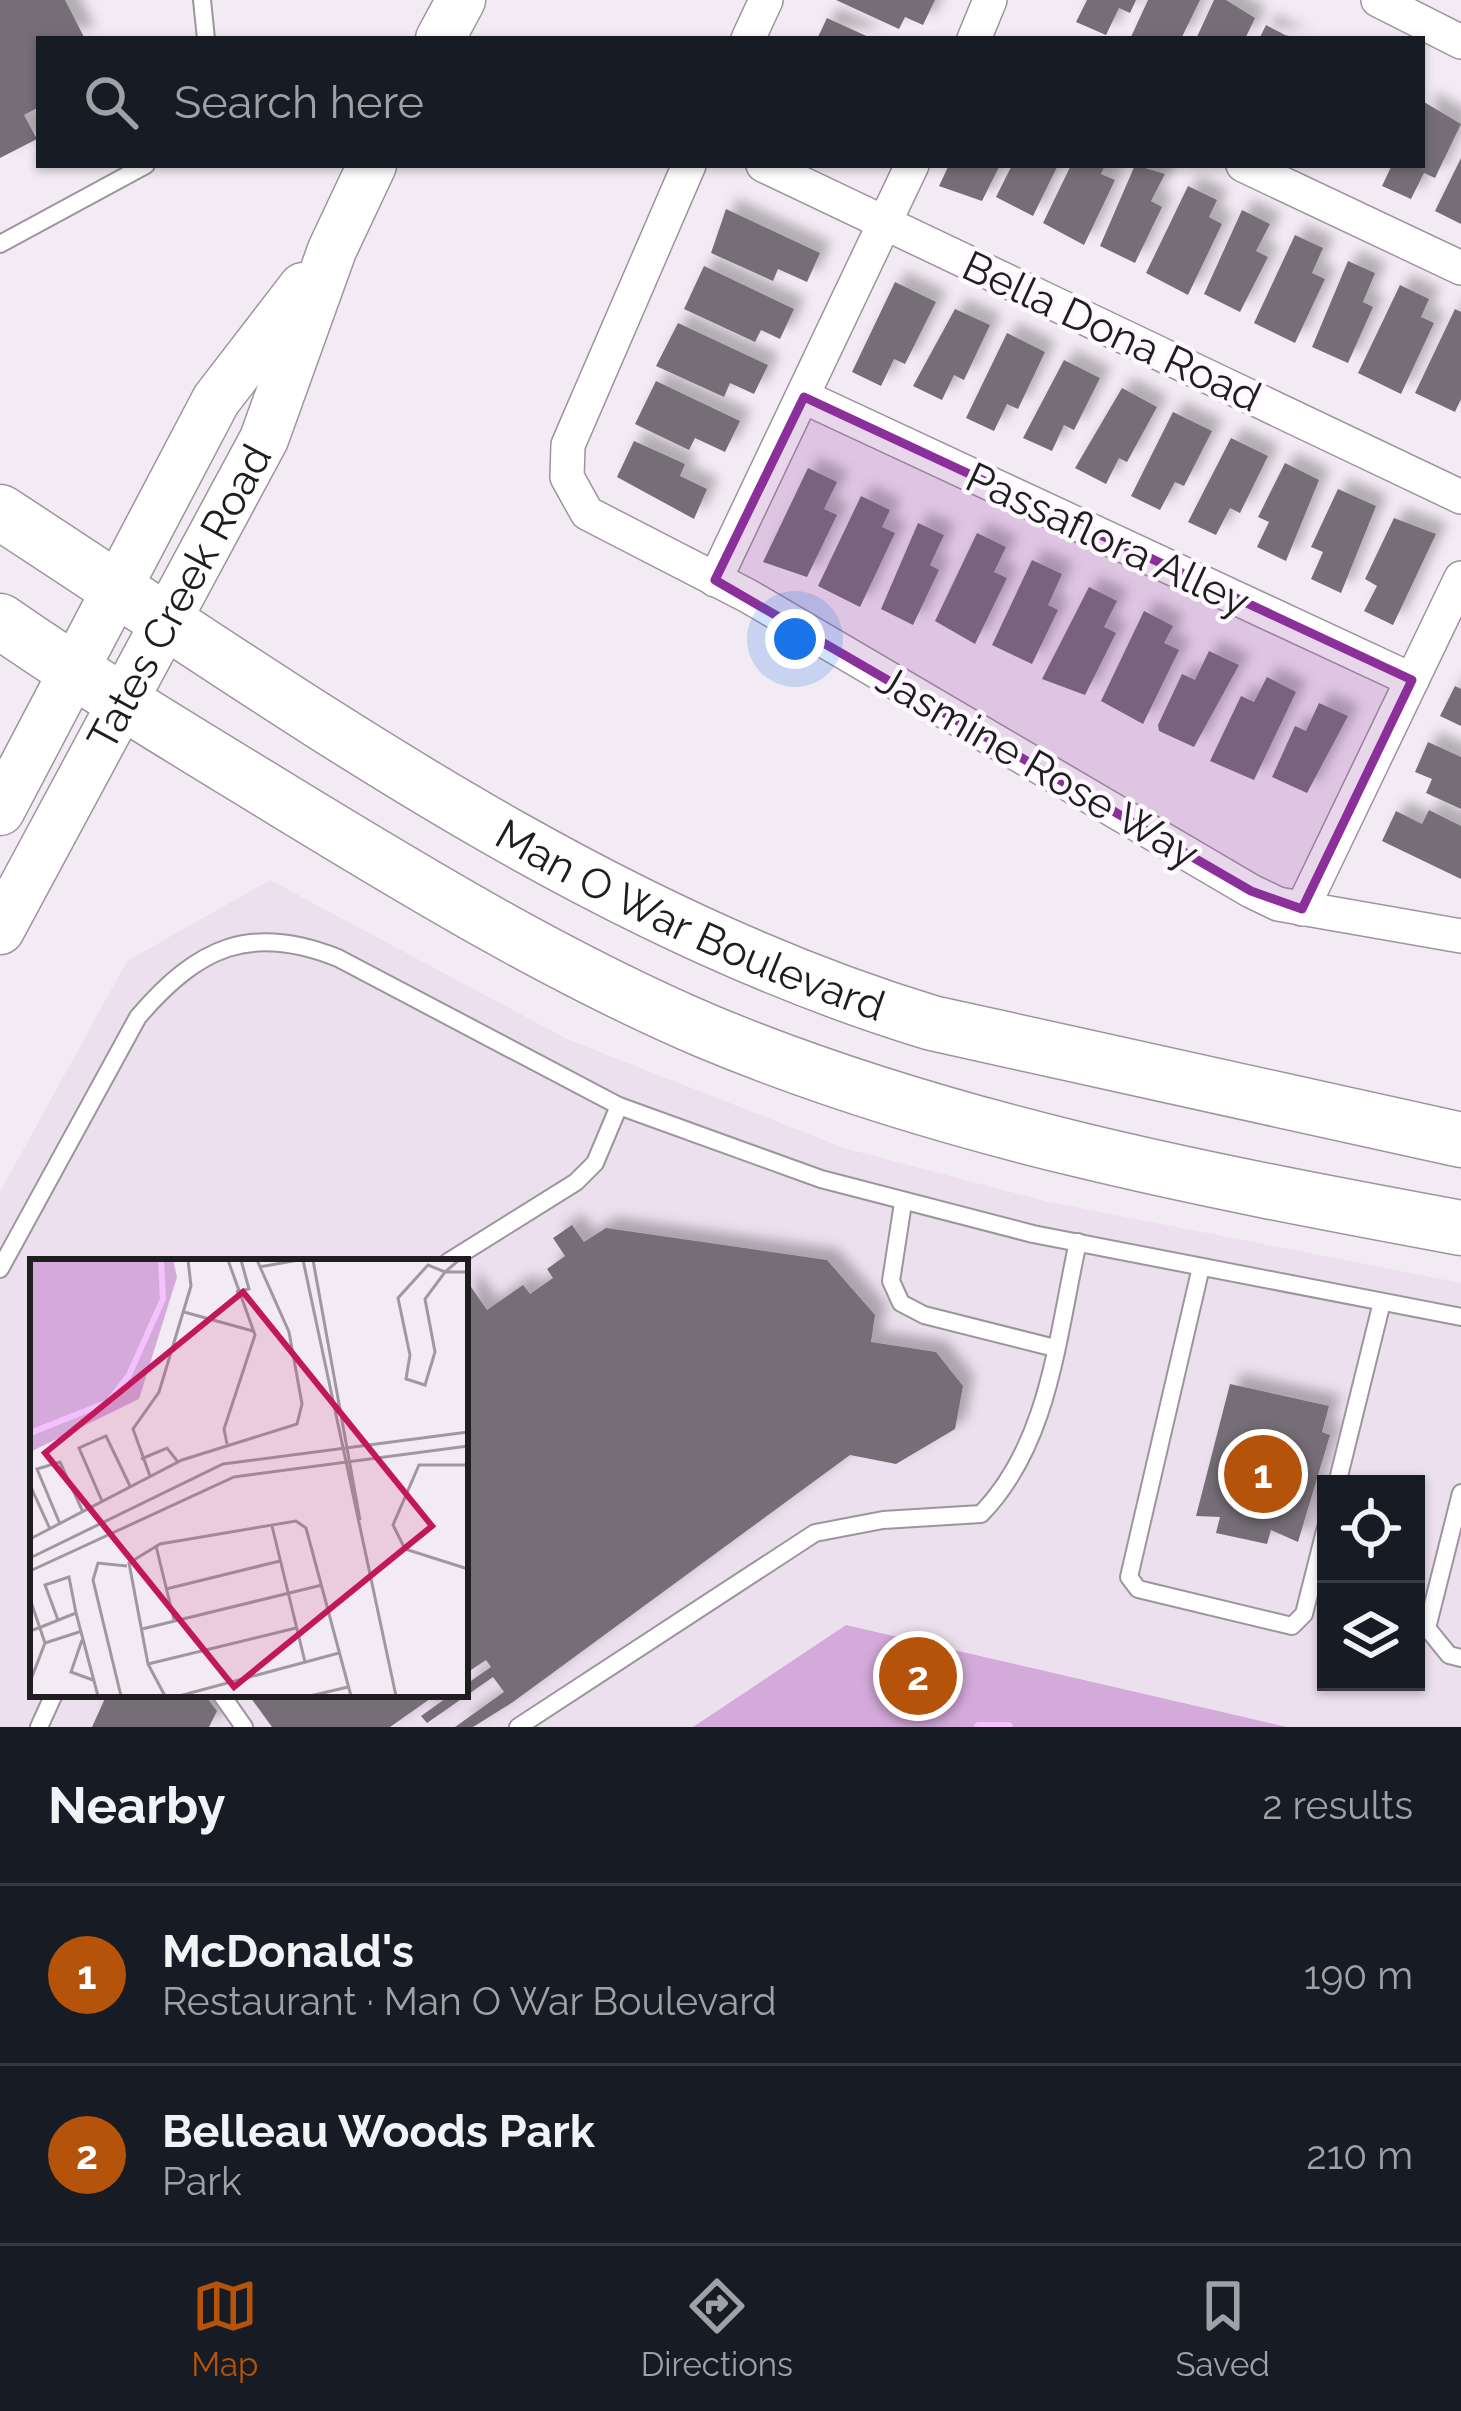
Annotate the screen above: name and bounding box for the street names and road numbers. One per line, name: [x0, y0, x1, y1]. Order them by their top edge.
street label: Bella Dona Road: [955, 241, 1268, 422]
street label: Tates Creek Road: [78, 436, 281, 758]
street label: Passaflora Alley: [959, 452, 1257, 626]
street label: Jasmine Rose Way: [868, 654, 1207, 878]
street label: Man O War Boulevard: [487, 810, 891, 1031]

